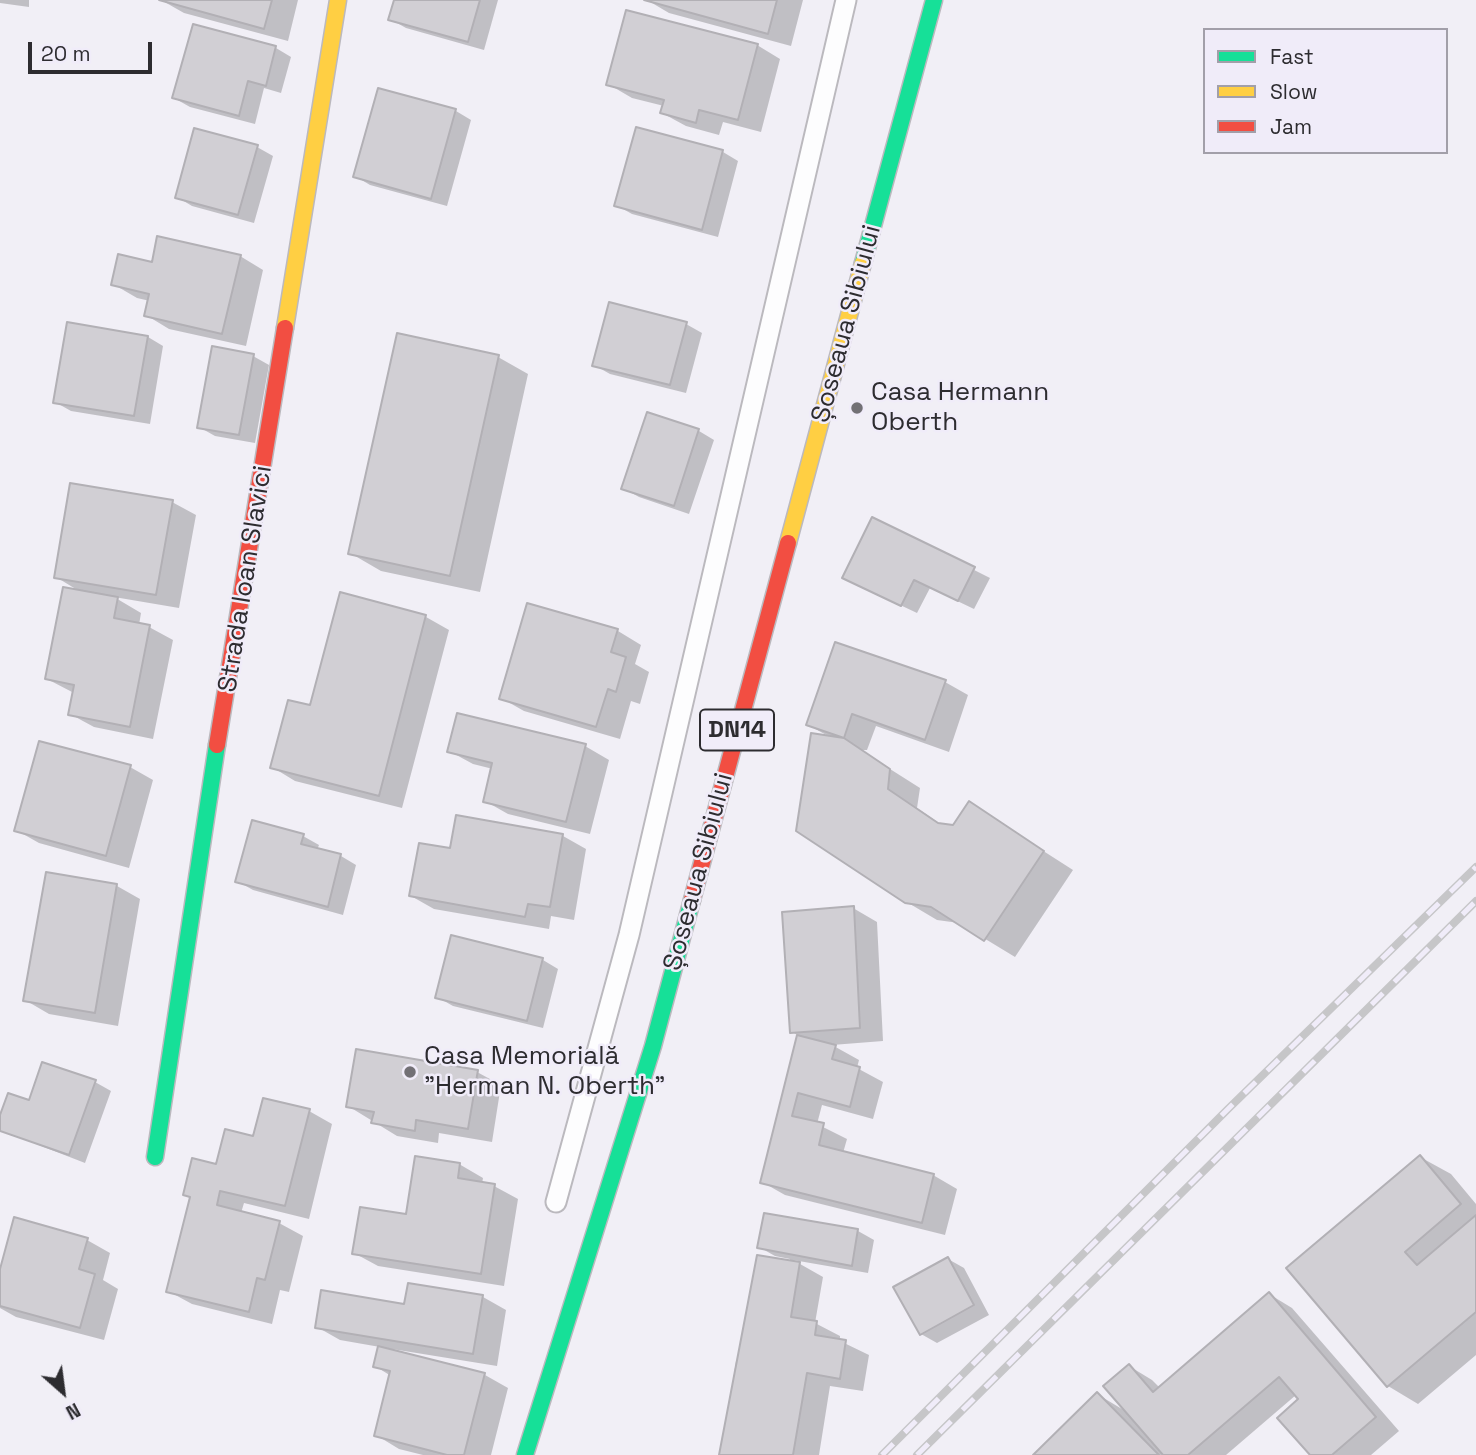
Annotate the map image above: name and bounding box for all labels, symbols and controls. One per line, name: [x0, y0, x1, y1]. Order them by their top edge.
scale bar: [32, 28, 156, 72]
legend: [1203, 28, 1448, 154]
text: 20 m: [41, 40, 91, 67]
text: Fast: [1270, 43, 1314, 70]
text: Slow: [1270, 78, 1318, 105]
text: Jam: [1270, 113, 1312, 140]
street label: Șoseaua Sibiului: [806, 222, 888, 426]
place label: Casa Hermann Oberth: [871, 377, 1049, 438]
marker: Casa Hermann Oberth: [849, 400, 865, 416]
street label: Strada Ioan Slavici: [213, 463, 279, 695]
road number: DN14: [700, 710, 774, 750]
street label: Șoseaua Sibiului: [658, 770, 740, 974]
place label: Casa Memorială "Herman N. Oberth": [424, 1041, 665, 1102]
marker: Casa Memorială "Herman N. Oberth": [402, 1064, 418, 1080]
north arrow: [28, 1357, 98, 1427]
text: N: [62, 1397, 85, 1425]

